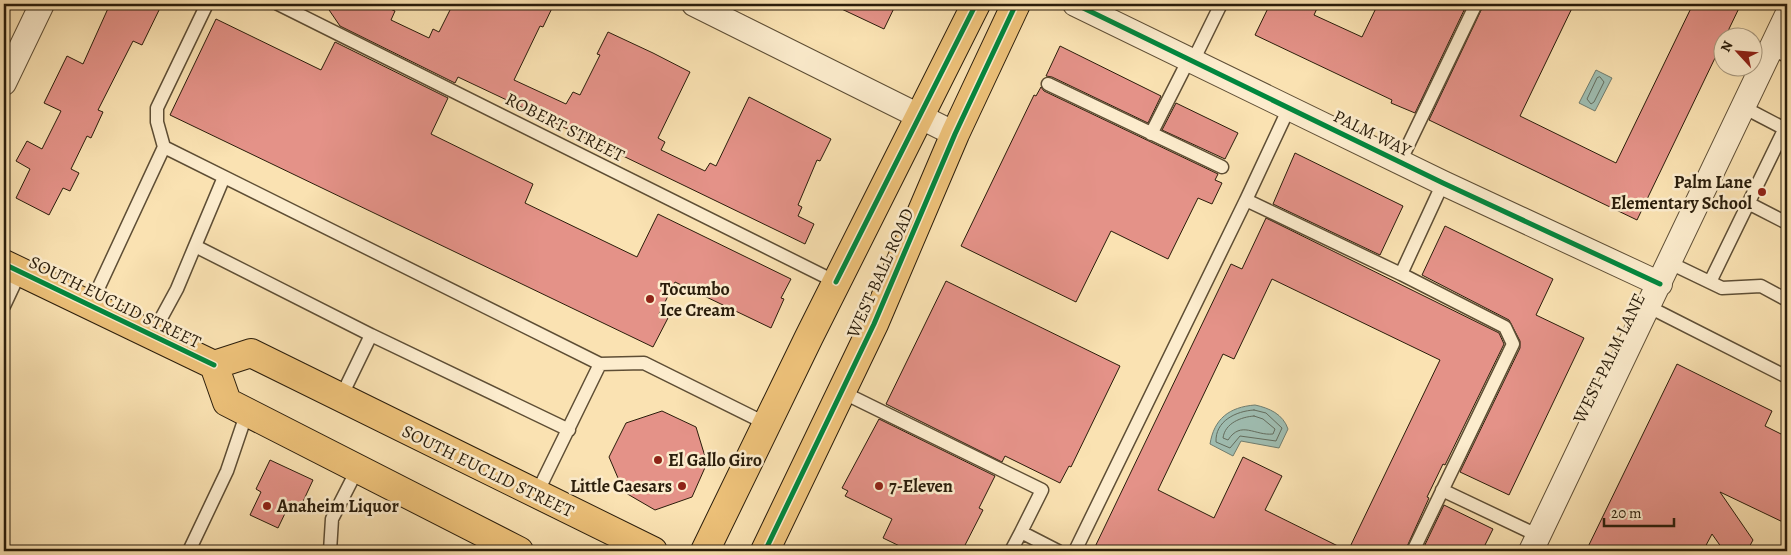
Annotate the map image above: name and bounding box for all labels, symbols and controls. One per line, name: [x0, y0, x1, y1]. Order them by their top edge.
north arrow: [1714, 28, 1764, 78]
text: N: [1716, 38, 1738, 55]
street label: ROBERT STREET: [501, 87, 629, 167]
street label: PALM WAY: [1329, 104, 1416, 163]
place label: Palm Lane Elementary School: [1611, 170, 1752, 215]
marker: Palm Lane Elementary School: [1756, 186, 1768, 198]
street label: WEST BALL ROAD: [840, 204, 919, 342]
street label: SOUTH EUCLID STREET: [25, 250, 205, 354]
place label: Tocumbo Ice Cream: [660, 277, 735, 322]
street label: WEST PALM LANE: [1567, 289, 1651, 428]
marker: Tocumbo Ice Cream: [644, 293, 656, 305]
street label: SOUTH EUCLID STREET: [398, 419, 578, 523]
place label: El Gallo Giro: [668, 448, 762, 472]
marker: El Gallo Giro: [652, 454, 664, 466]
place label: Little Caesars: [570, 474, 672, 498]
place label: 7-Eleven: [889, 474, 953, 498]
marker: Little Caesars: [676, 480, 688, 492]
marker: 7-Eleven: [873, 480, 885, 492]
place label: Anaheim Liquor: [276, 494, 399, 518]
scale bar: [1604, 495, 1674, 527]
marker: Anaheim Liquor: [261, 500, 273, 512]
text: 20 m: [1611, 503, 1642, 523]

